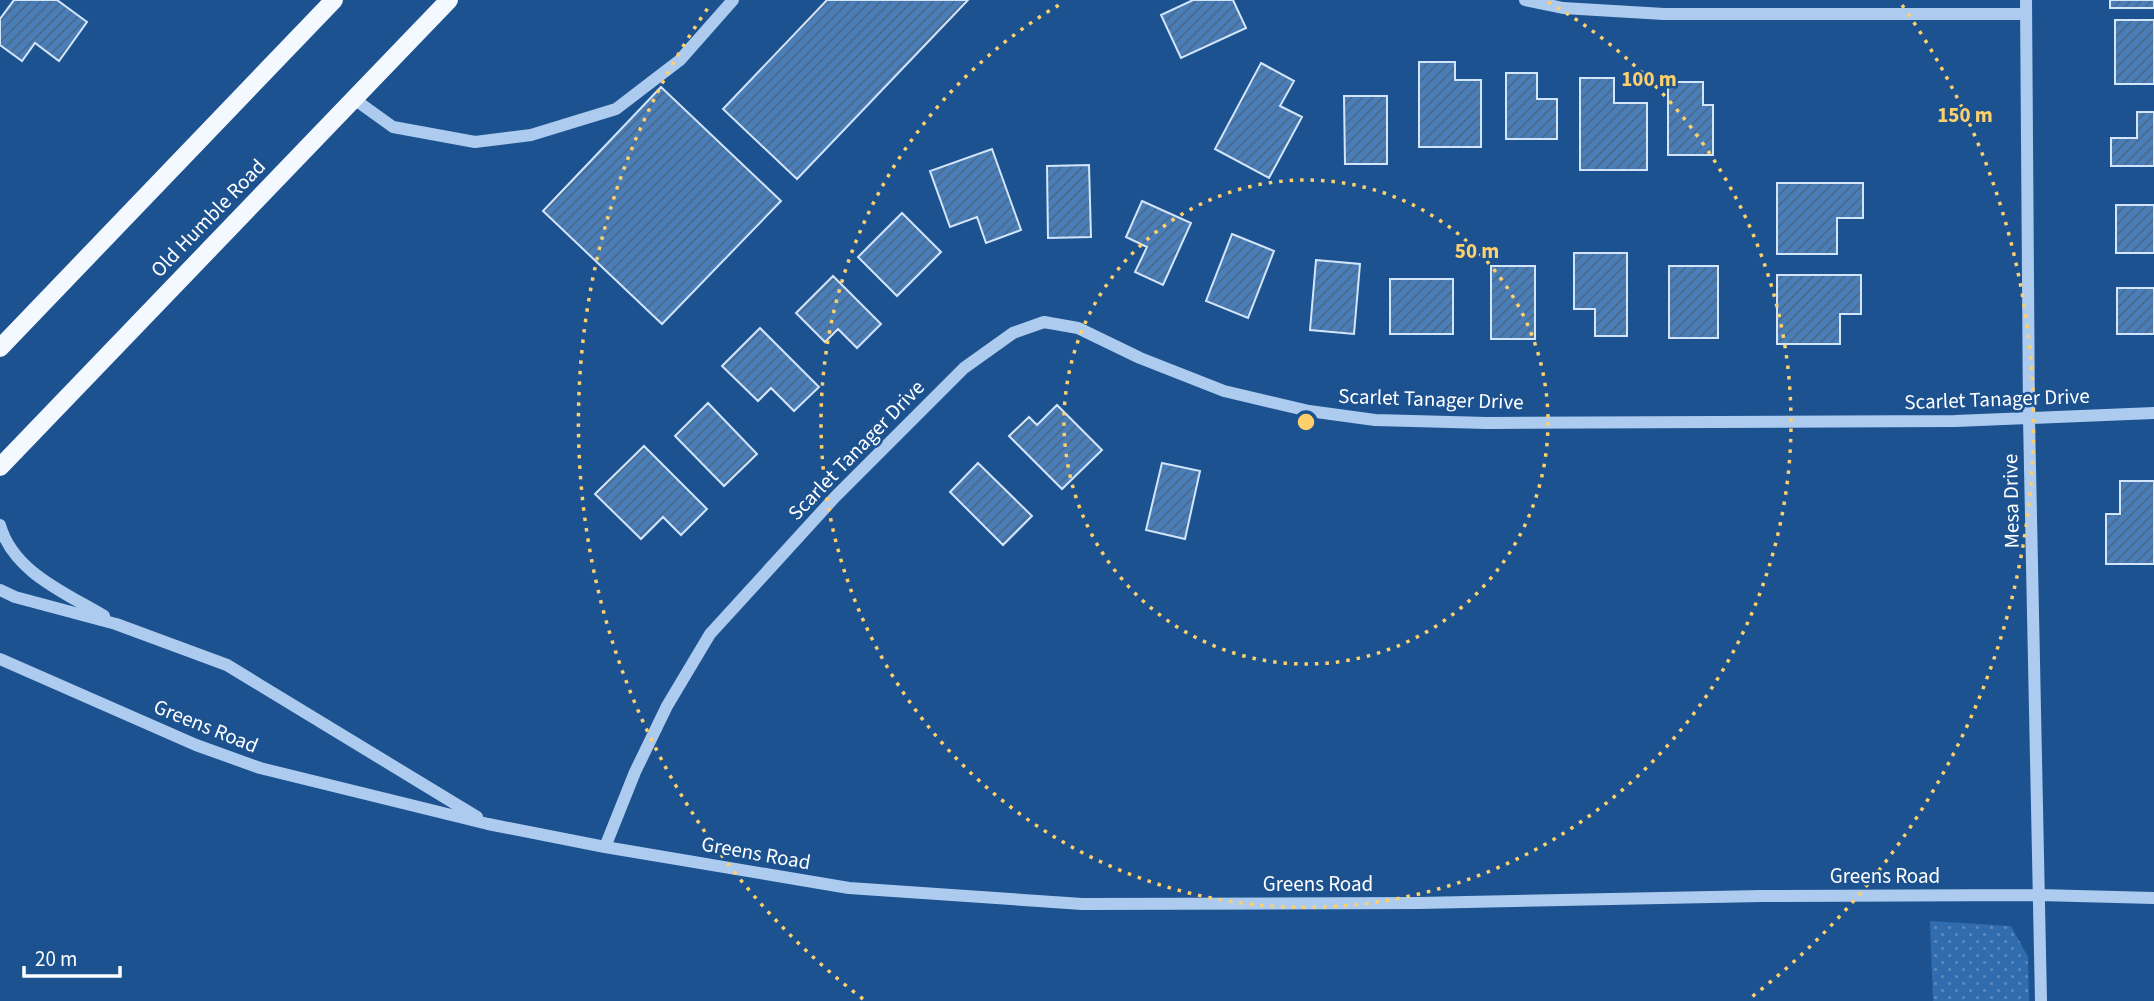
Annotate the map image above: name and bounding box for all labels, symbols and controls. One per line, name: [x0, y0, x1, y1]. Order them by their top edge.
text: 100 m: [1621, 64, 1677, 94]
text: 150 m: [1937, 100, 1993, 130]
street label: Old Humble Road: [144, 152, 272, 284]
text: 50 m: [1455, 236, 1499, 266]
street label: Scarlet Tanager Drive: [781, 373, 931, 527]
street label: Scarlet Tanager Drive: [1338, 381, 1524, 417]
street label: Scarlet Tanager Drive: [1904, 381, 2090, 417]
centre of rings: [1294, 410, 1318, 434]
street label: Mesa Drive: [1995, 453, 2027, 549]
street label: Greens Road: [149, 691, 263, 761]
street label: Greens Road: [699, 829, 813, 877]
street label: Greens Road: [1830, 861, 1940, 891]
street label: Greens Road: [1263, 869, 1373, 899]
scale bar: [24, 934, 121, 978]
text: 20 m: [35, 944, 77, 974]

